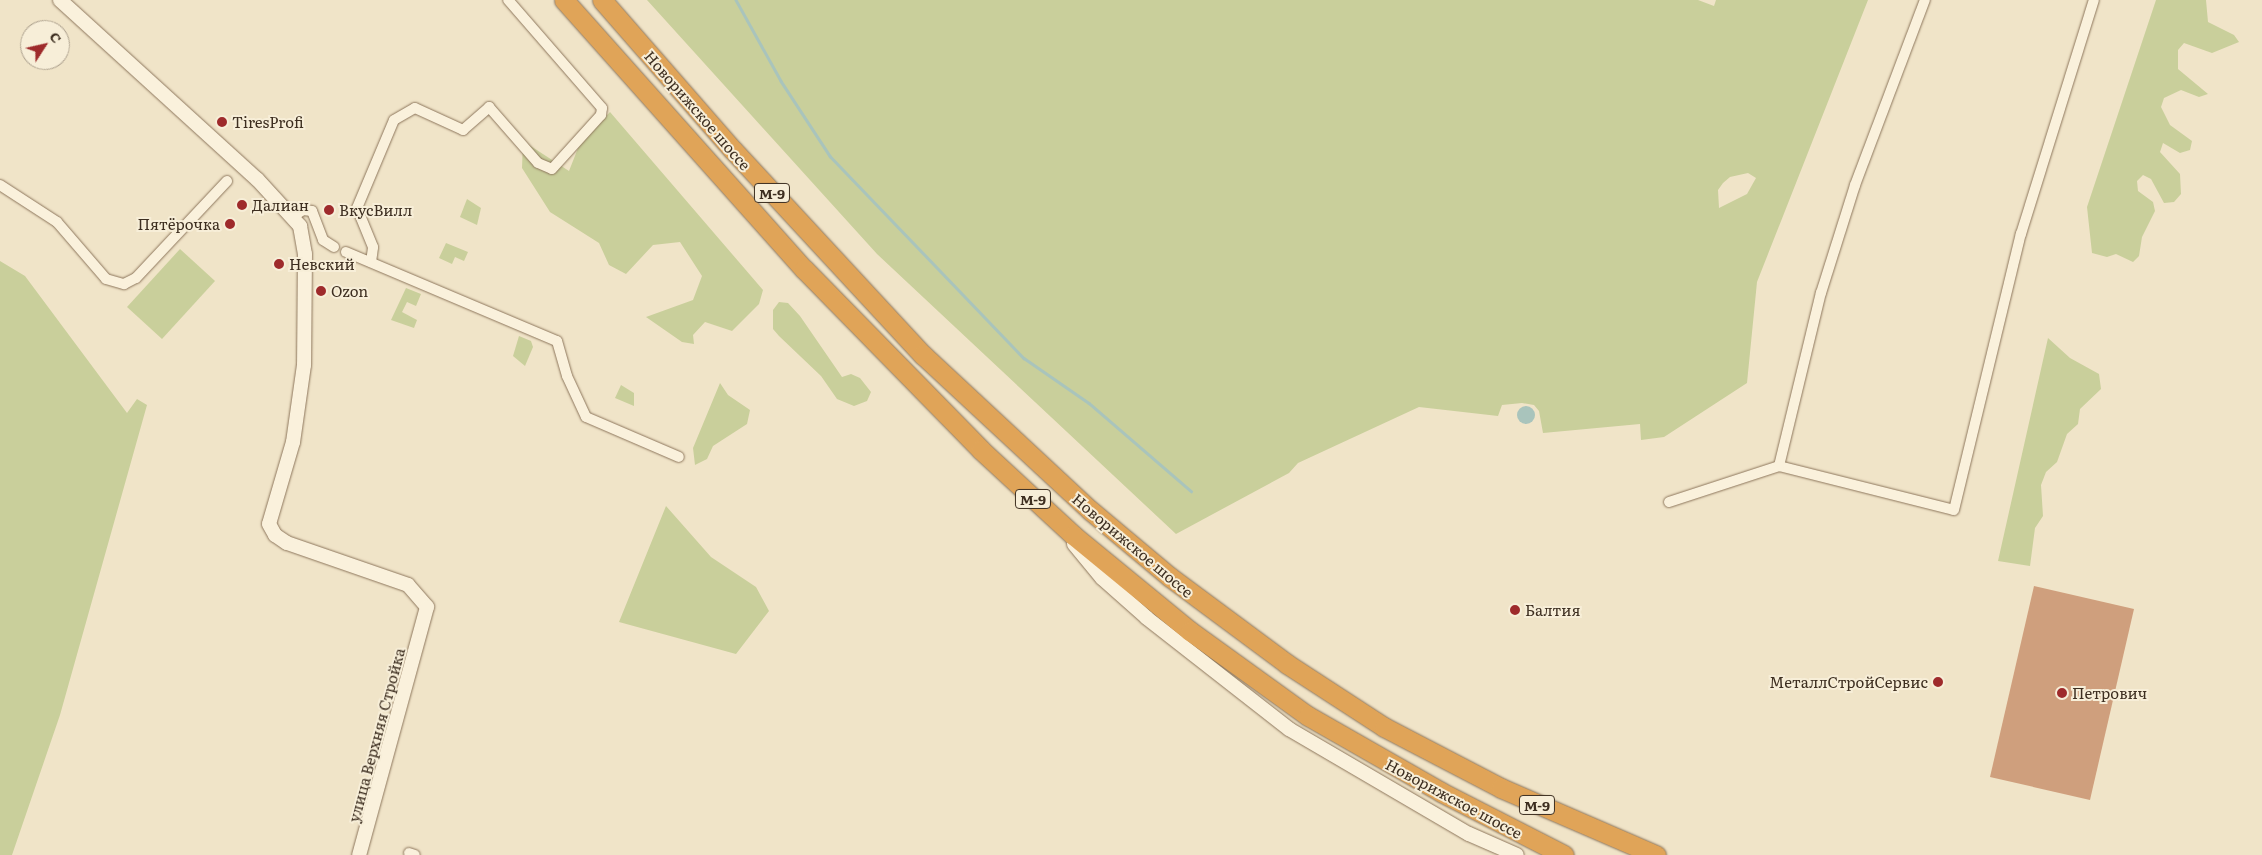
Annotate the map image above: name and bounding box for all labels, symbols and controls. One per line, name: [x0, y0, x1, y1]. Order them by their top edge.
north arrow: [20, 20, 70, 70]
text: С: [45, 27, 68, 47]
street label: Новорижское шоссе: [641, 47, 755, 173]
place label: TiresProfi: [232, 113, 304, 131]
marker: TiresProfi: [216, 116, 228, 128]
road number: М-9: [753, 182, 791, 204]
place label: Далиан: [252, 196, 309, 214]
marker: Далиан: [236, 199, 248, 211]
place label: ВкусВилл: [339, 201, 412, 219]
marker: ВкусВилл: [323, 204, 335, 216]
place label: Пятёрочка: [137, 215, 220, 233]
marker: Пятёрочка: [224, 218, 236, 230]
place label: Невский: [289, 255, 355, 273]
marker: Невский: [273, 258, 285, 270]
place label: Ozon: [331, 282, 368, 300]
marker: Ozon: [315, 285, 327, 297]
road number: М-9: [1014, 488, 1052, 510]
street label: Новорижское шоссе: [1069, 489, 1197, 601]
place label: Балтия: [1525, 601, 1581, 619]
marker: Балтия: [1509, 604, 1521, 616]
street label: улица Верхняя Стройка: [344, 646, 408, 824]
place label: МеталлСтройСервис: [1769, 673, 1928, 691]
marker: МеталлСтройСервис: [1932, 676, 1944, 688]
place label: Петрович: [2072, 684, 2147, 702]
marker: Петрович: [2056, 687, 2068, 699]
street label: Новорижское шоссе: [1383, 754, 1525, 842]
road number: М-9: [1518, 794, 1556, 816]

